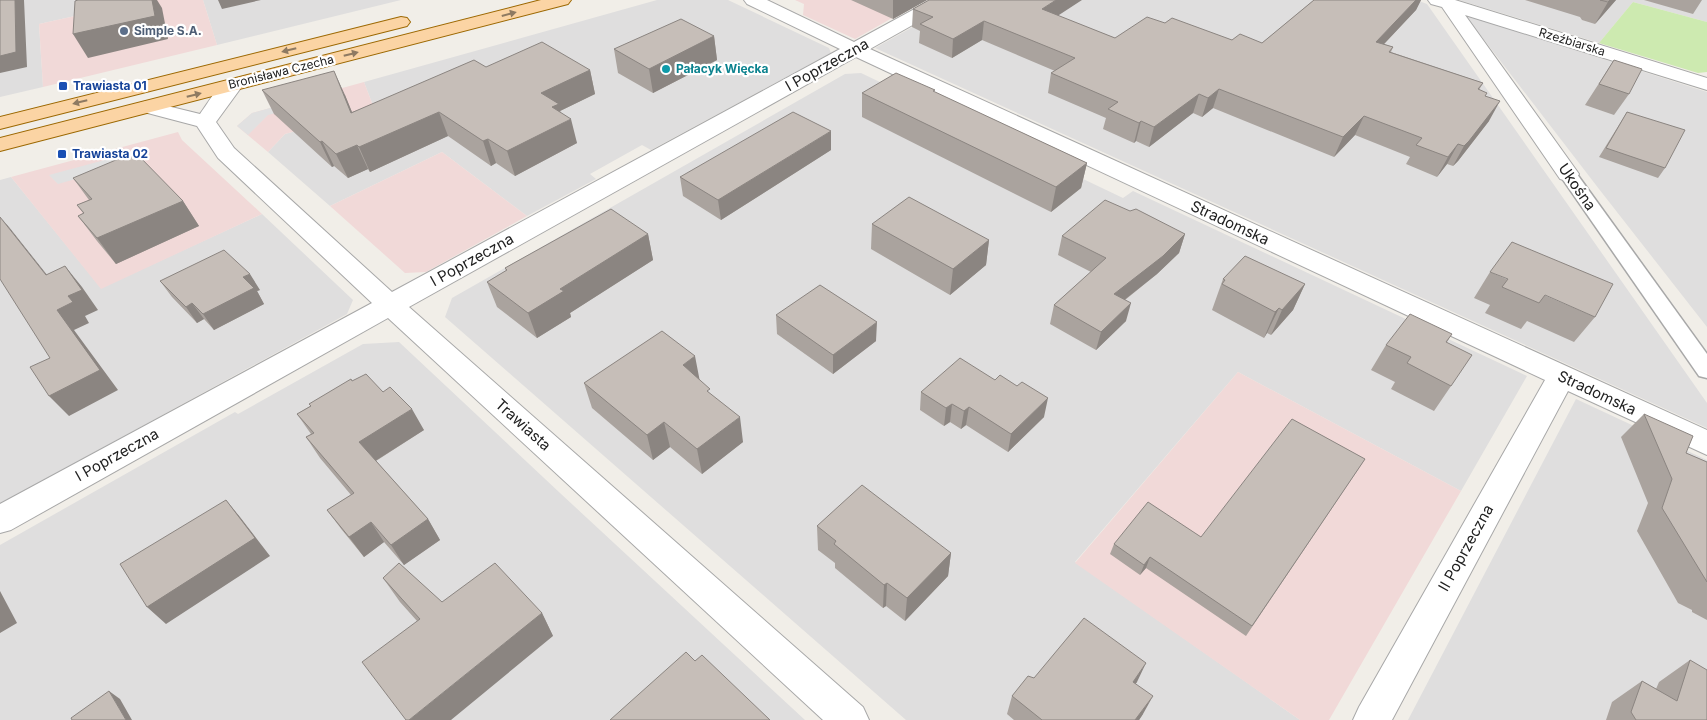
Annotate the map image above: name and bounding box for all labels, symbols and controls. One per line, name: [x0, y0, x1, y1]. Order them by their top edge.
one-way arrow: [501, 10, 516, 18]
place label: Simple S.A.: [134, 23, 202, 38]
street label: Rzeźbiarska: [1537, 24, 1607, 59]
marker: Simple S.A.: [118, 25, 130, 37]
street label: I Poprzeczna: [782, 34, 872, 95]
one-way arrow: [281, 46, 296, 54]
one-way arrow: [344, 50, 359, 58]
street label: Bronisława Czecha: [227, 51, 335, 92]
place label: Pałacyk Więcka: [676, 61, 769, 76]
marker: Pałacyk Więcka: [660, 63, 672, 75]
place label: Trawiasta 01: [73, 78, 147, 93]
marker: Trawiasta 01: [57, 80, 69, 92]
one-way arrow: [186, 91, 201, 99]
one-way arrow: [73, 99, 88, 107]
place label: Trawiasta 02: [72, 146, 148, 161]
marker: Trawiasta 02: [56, 148, 68, 160]
street label: Ukośna: [1554, 159, 1600, 214]
street label: Stradomska: [1188, 196, 1273, 249]
street label: I Poprzeczna: [427, 229, 517, 290]
street label: Stradomska: [1555, 366, 1640, 419]
street label: Trawiasta: [492, 395, 555, 455]
street label: I Poprzeczna: [72, 424, 162, 485]
street label: II Poprzeczna: [1434, 501, 1497, 594]

